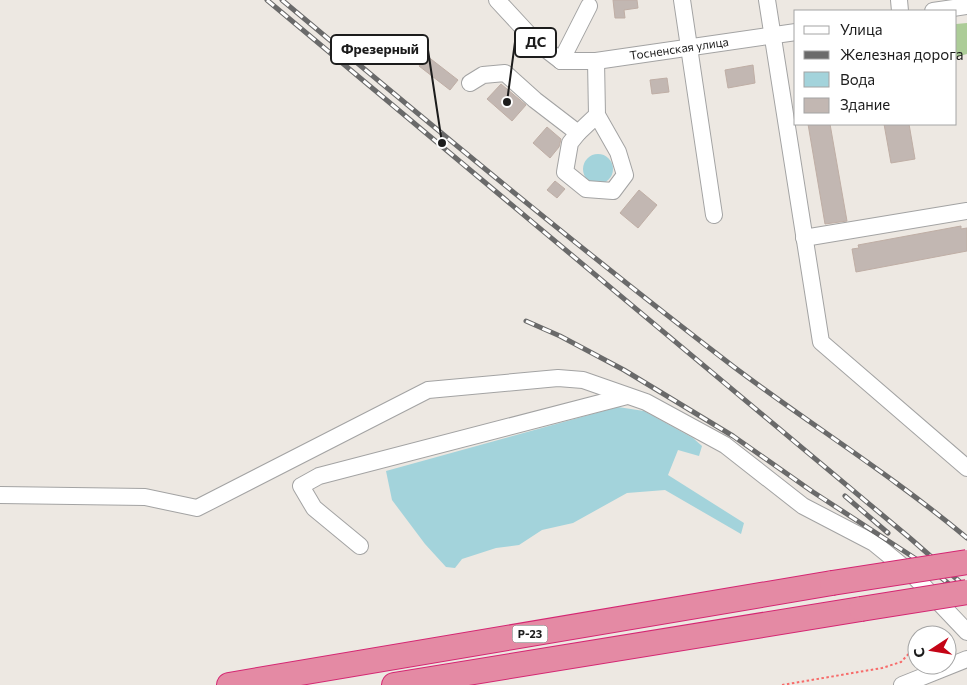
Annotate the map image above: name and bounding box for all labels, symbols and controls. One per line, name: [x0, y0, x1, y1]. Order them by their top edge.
legend: [794, 10, 957, 125]
text: Улица: [840, 20, 882, 38]
callout: ДС: [515, 28, 556, 57]
text: ДС: [526, 33, 546, 50]
street label: Тосненская улица: [629, 34, 729, 62]
callout: Фрезерный: [331, 35, 428, 64]
text: Фрезерный: [341, 40, 419, 57]
text: Железная дорога: [840, 45, 964, 63]
text: Вода: [840, 70, 875, 88]
text: Здание: [840, 95, 890, 113]
north arrow: [907, 625, 957, 675]
road number: Р-23: [512, 626, 548, 642]
text: С: [909, 646, 928, 659]

